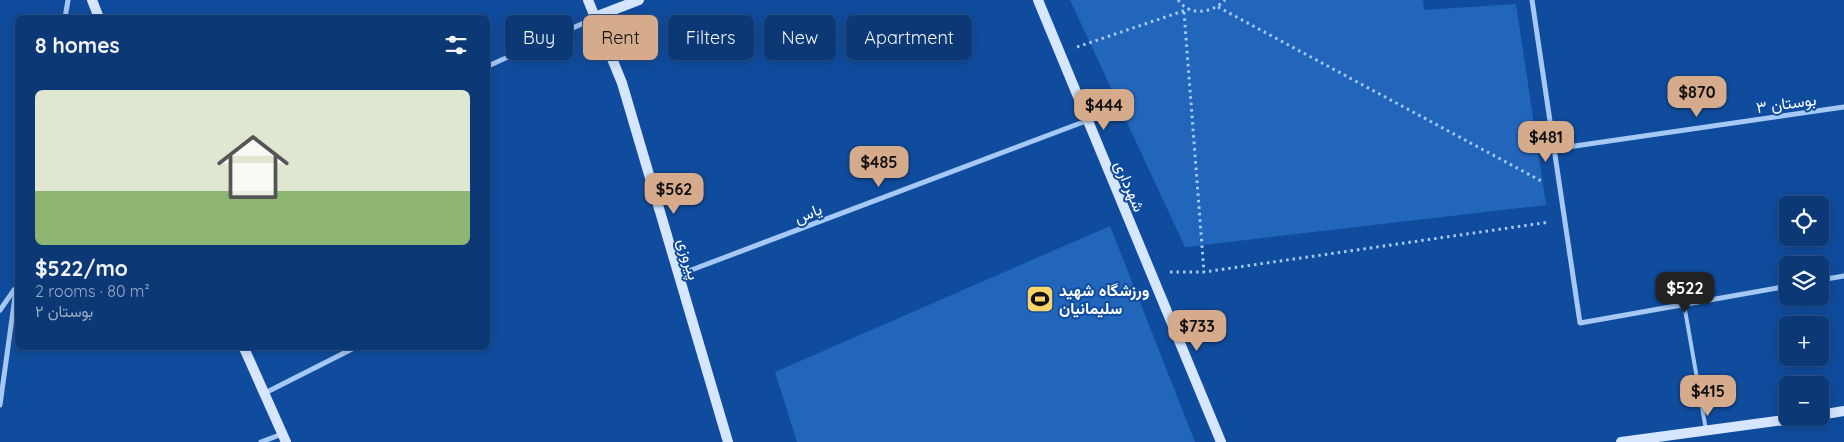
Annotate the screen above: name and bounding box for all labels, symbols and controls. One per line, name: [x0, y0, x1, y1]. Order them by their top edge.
chip: Buy: [505, 15, 573, 60]
chip: Rent: [583, 15, 658, 60]
chip: Filters: [668, 15, 754, 60]
chip: New: [764, 15, 836, 60]
chip: Apartment: [846, 15, 972, 60]
icon: filters: [442, 31, 470, 59]
text: 8 homes: [35, 32, 120, 58]
pin: $870: [1667, 76, 1727, 118]
text: $870: [1679, 82, 1715, 102]
pin: $444: [1074, 88, 1134, 131]
street label: بوستان ۳: [1755, 89, 1817, 118]
text: $444: [1085, 95, 1123, 115]
pin: $481: [1516, 120, 1576, 163]
icon: home: [208, 122, 298, 212]
text: $481: [1529, 127, 1563, 147]
pin: $485: [849, 146, 909, 188]
text: $485: [861, 152, 897, 172]
street label: شهرداری: [1109, 157, 1150, 215]
pin: $562: [644, 172, 704, 215]
text: $562: [656, 179, 692, 199]
map controls: [1779, 196, 1829, 426]
button: locate: [1779, 196, 1829, 246]
street label: یاس: [791, 199, 825, 228]
street label: پیروزی: [672, 236, 704, 282]
text: $522/mo: [35, 255, 128, 281]
button: layers: [1779, 256, 1829, 306]
pin: $522: [1655, 272, 1715, 314]
text: $522: [1667, 278, 1703, 298]
place label: ورزشگاه شهید سلیمانیان: [1059, 280, 1149, 318]
text: 2 rooms · 80 m²: [35, 281, 150, 301]
sports icon: ورزشگاه شهید سلیمانیان: [1025, 284, 1055, 314]
text: بوستان ۲: [35, 301, 93, 321]
pin: $733: [1167, 310, 1227, 352]
text: $733: [1179, 316, 1215, 336]
button: +: [1779, 316, 1829, 366]
pin: $415: [1678, 374, 1738, 417]
button: −: [1779, 376, 1829, 426]
text: $415: [1691, 381, 1725, 401]

